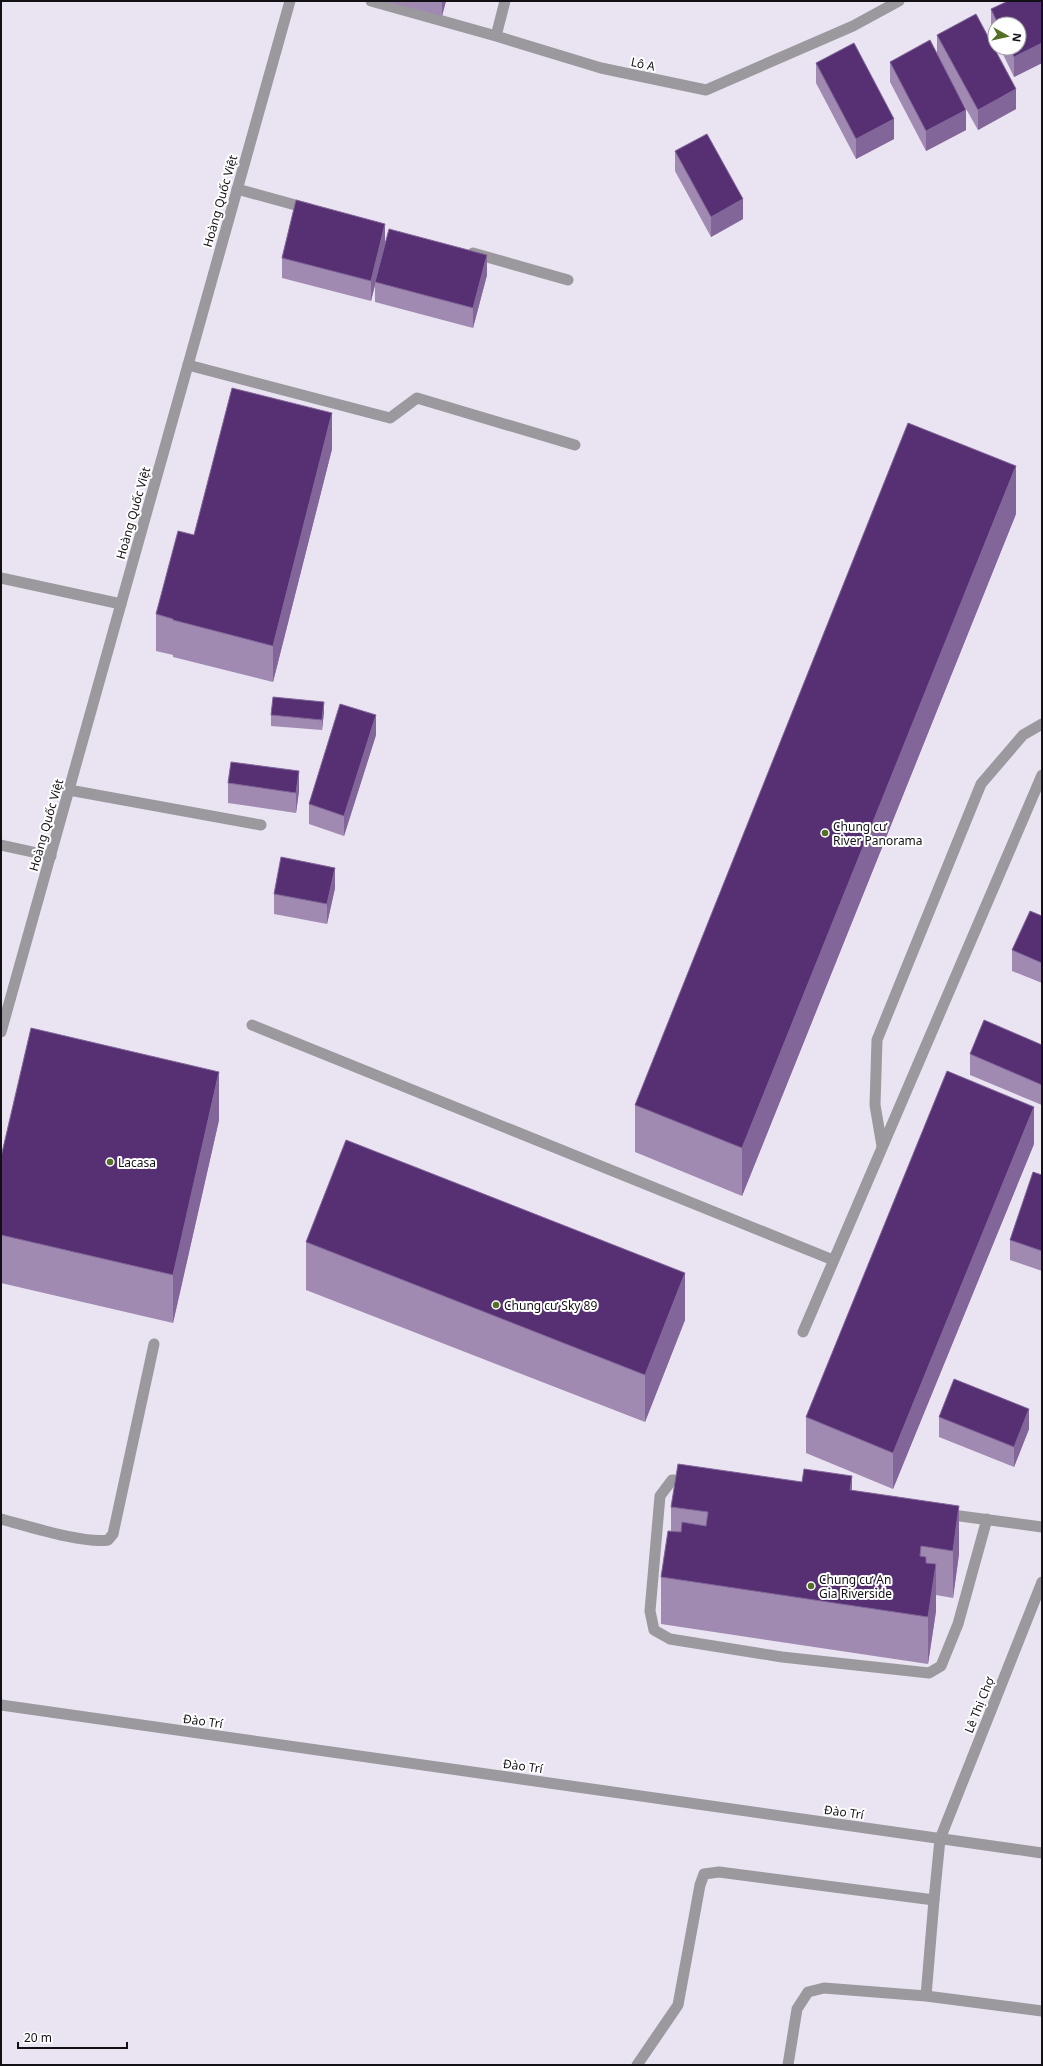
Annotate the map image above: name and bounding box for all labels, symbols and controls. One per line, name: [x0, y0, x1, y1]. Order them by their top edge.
north arrow: [987, 16, 1027, 56]
text: N: [1009, 32, 1025, 43]
street label: Lô A: [629, 53, 657, 75]
street label: Hoàng Quốc Việt: [199, 152, 241, 249]
street label: Hoàng Quốc Việt: [112, 464, 154, 561]
street label: Hoàng Quốc Việt: [25, 776, 67, 873]
place label: Chung cư River Panorama: [833, 818, 923, 849]
marker: Chung cư River Panorama: [820, 828, 830, 838]
place label: Lacasa: [118, 1154, 156, 1171]
marker: Lacasa: [105, 1157, 115, 1167]
place label: Chung cư Sky 89: [504, 1297, 597, 1314]
marker: Chung cư Sky 89: [491, 1300, 501, 1310]
place label: Chung cư An Gia Riverside: [819, 1571, 892, 1602]
marker: Chung cư An Gia Riverside: [806, 1581, 816, 1591]
street label: Lê Thị Chợ: [960, 1674, 998, 1735]
street label: Đào Trí: [182, 1710, 225, 1732]
street label: Đào Trí: [502, 1755, 545, 1777]
street label: Đào Trí: [823, 1801, 866, 1823]
scale bar: [18, 2024, 127, 2050]
text: 20 m: [24, 2029, 52, 2046]

